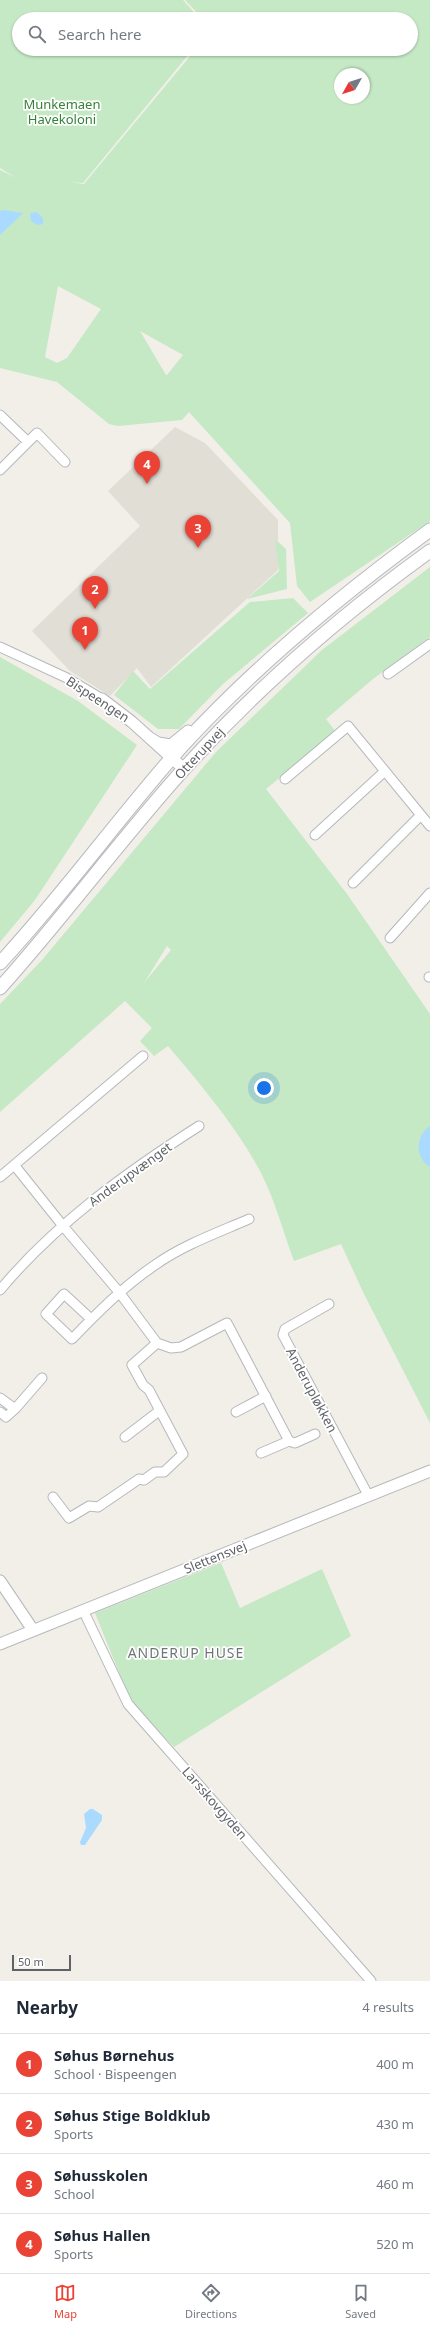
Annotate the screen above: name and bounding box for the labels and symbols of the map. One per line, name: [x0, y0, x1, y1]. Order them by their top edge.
north arrow: [334, 68, 370, 104]
park label: Munkemaen Havekoloni: [24, 95, 100, 128]
pin: 4: [134, 451, 160, 484]
pin: 3: [185, 515, 211, 548]
pin: 2: [82, 576, 108, 609]
pin: 1: [72, 617, 98, 650]
street label: Bispeengen: [63, 672, 133, 726]
street label: Otterupvej: [170, 723, 228, 783]
your location: [254, 1078, 274, 1098]
street label: Anderupvænget: [85, 1138, 175, 1210]
street label: Anderupløkken: [282, 1344, 342, 1436]
street label: Slettensvej: [181, 1536, 249, 1578]
district label: ANDERUP HUSE: [128, 1643, 244, 1662]
street label: Larsskovgyden: [178, 1763, 252, 1843]
scale bar: [12, 1953, 71, 1972]

